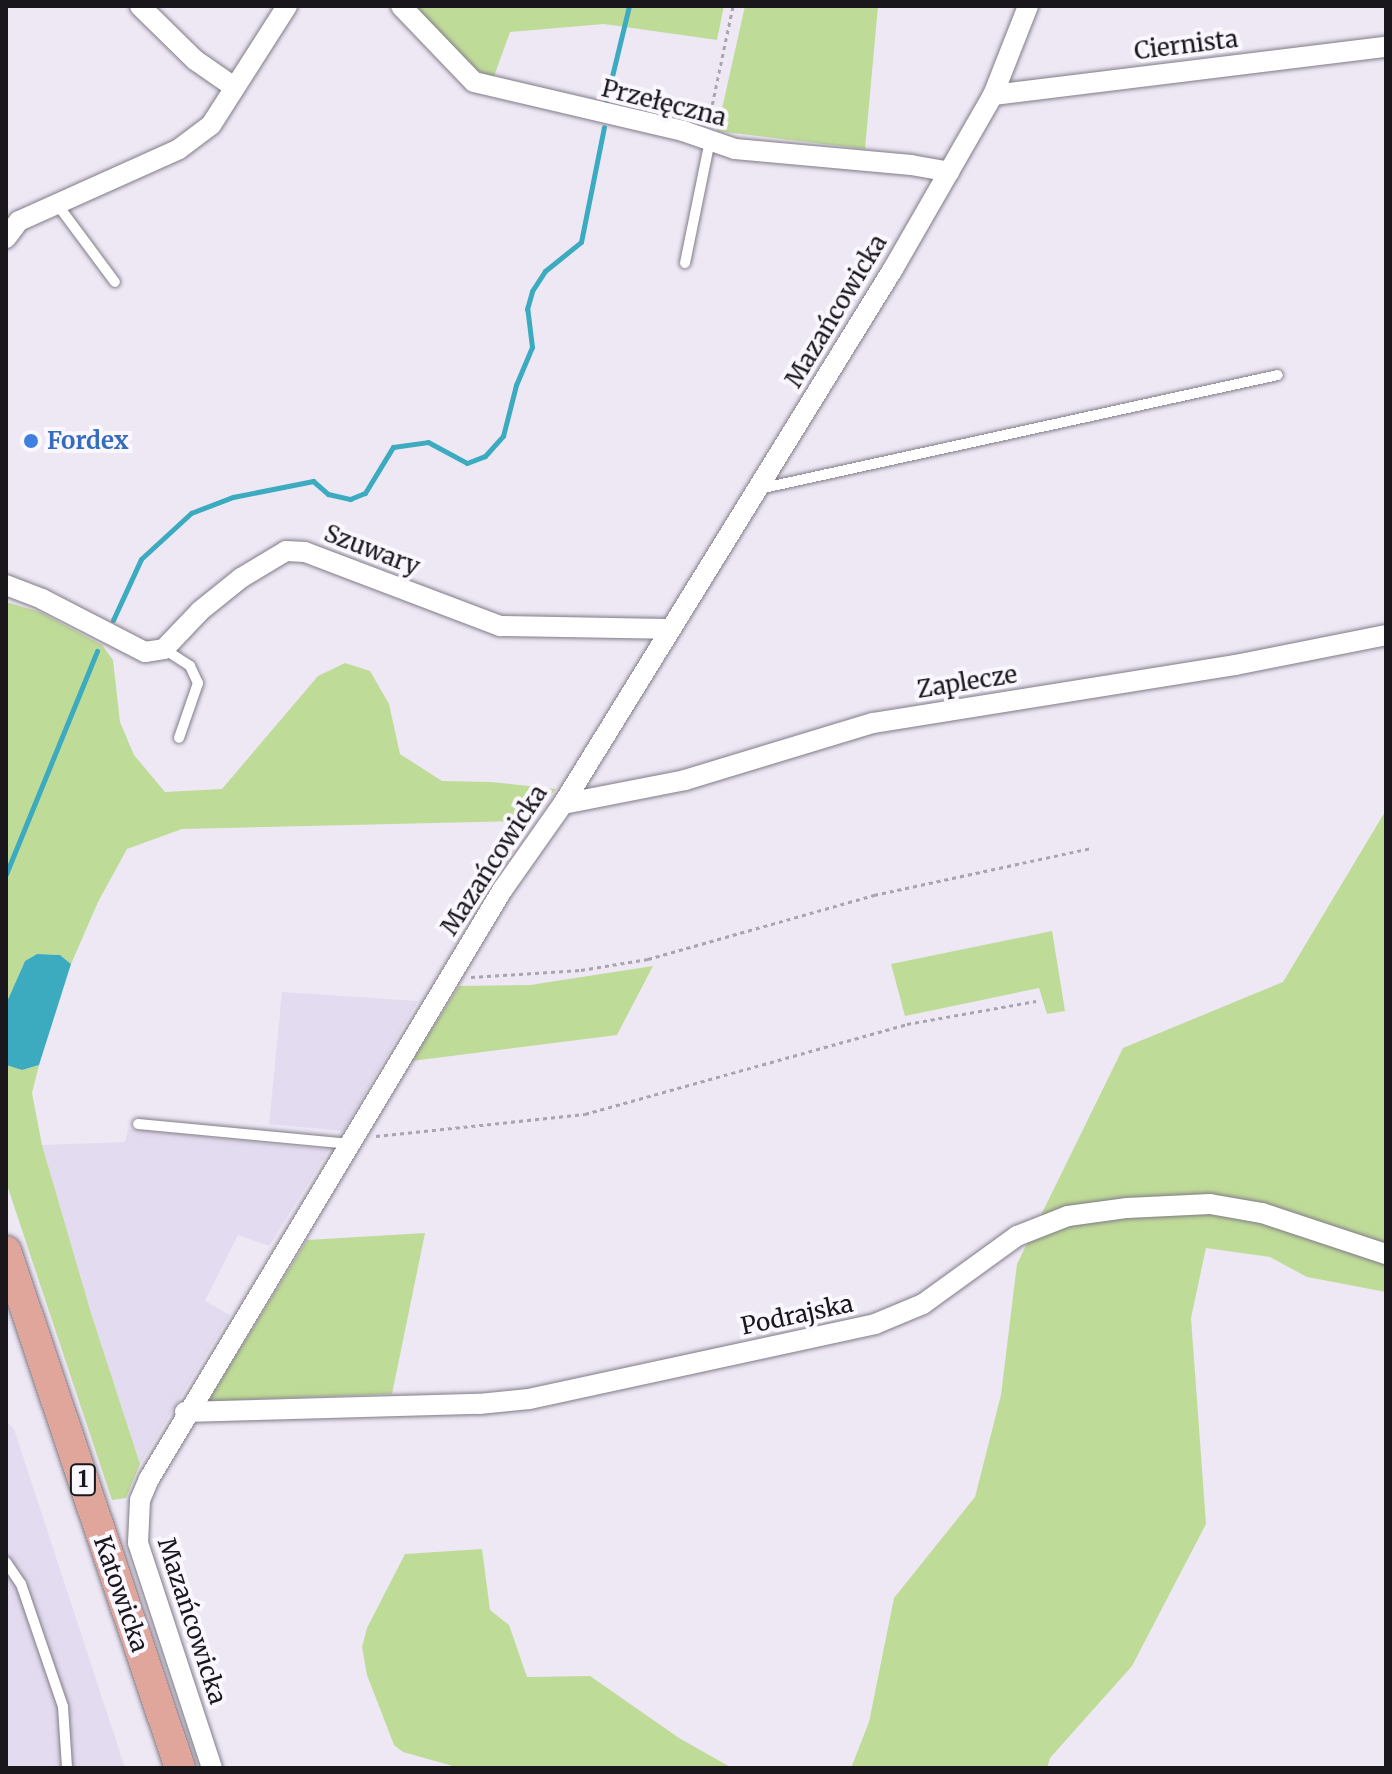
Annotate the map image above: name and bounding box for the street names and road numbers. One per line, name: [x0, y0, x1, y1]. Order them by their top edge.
street label: Ciernista: [1133, 24, 1239, 66]
street label: Przełęczna: [599, 74, 729, 132]
street label: Mazańcowicka: [779, 229, 893, 393]
street label: Szuwary: [320, 519, 424, 581]
street label: Zaplecze: [915, 660, 1019, 704]
street label: Mazańcowicka: [435, 780, 553, 940]
street label: Podrajska: [738, 1289, 856, 1341]
road number: 1: [69, 1462, 97, 1498]
street label: Katowicka: [88, 1532, 154, 1656]
street label: Mazańcowicka: [152, 1534, 232, 1708]

